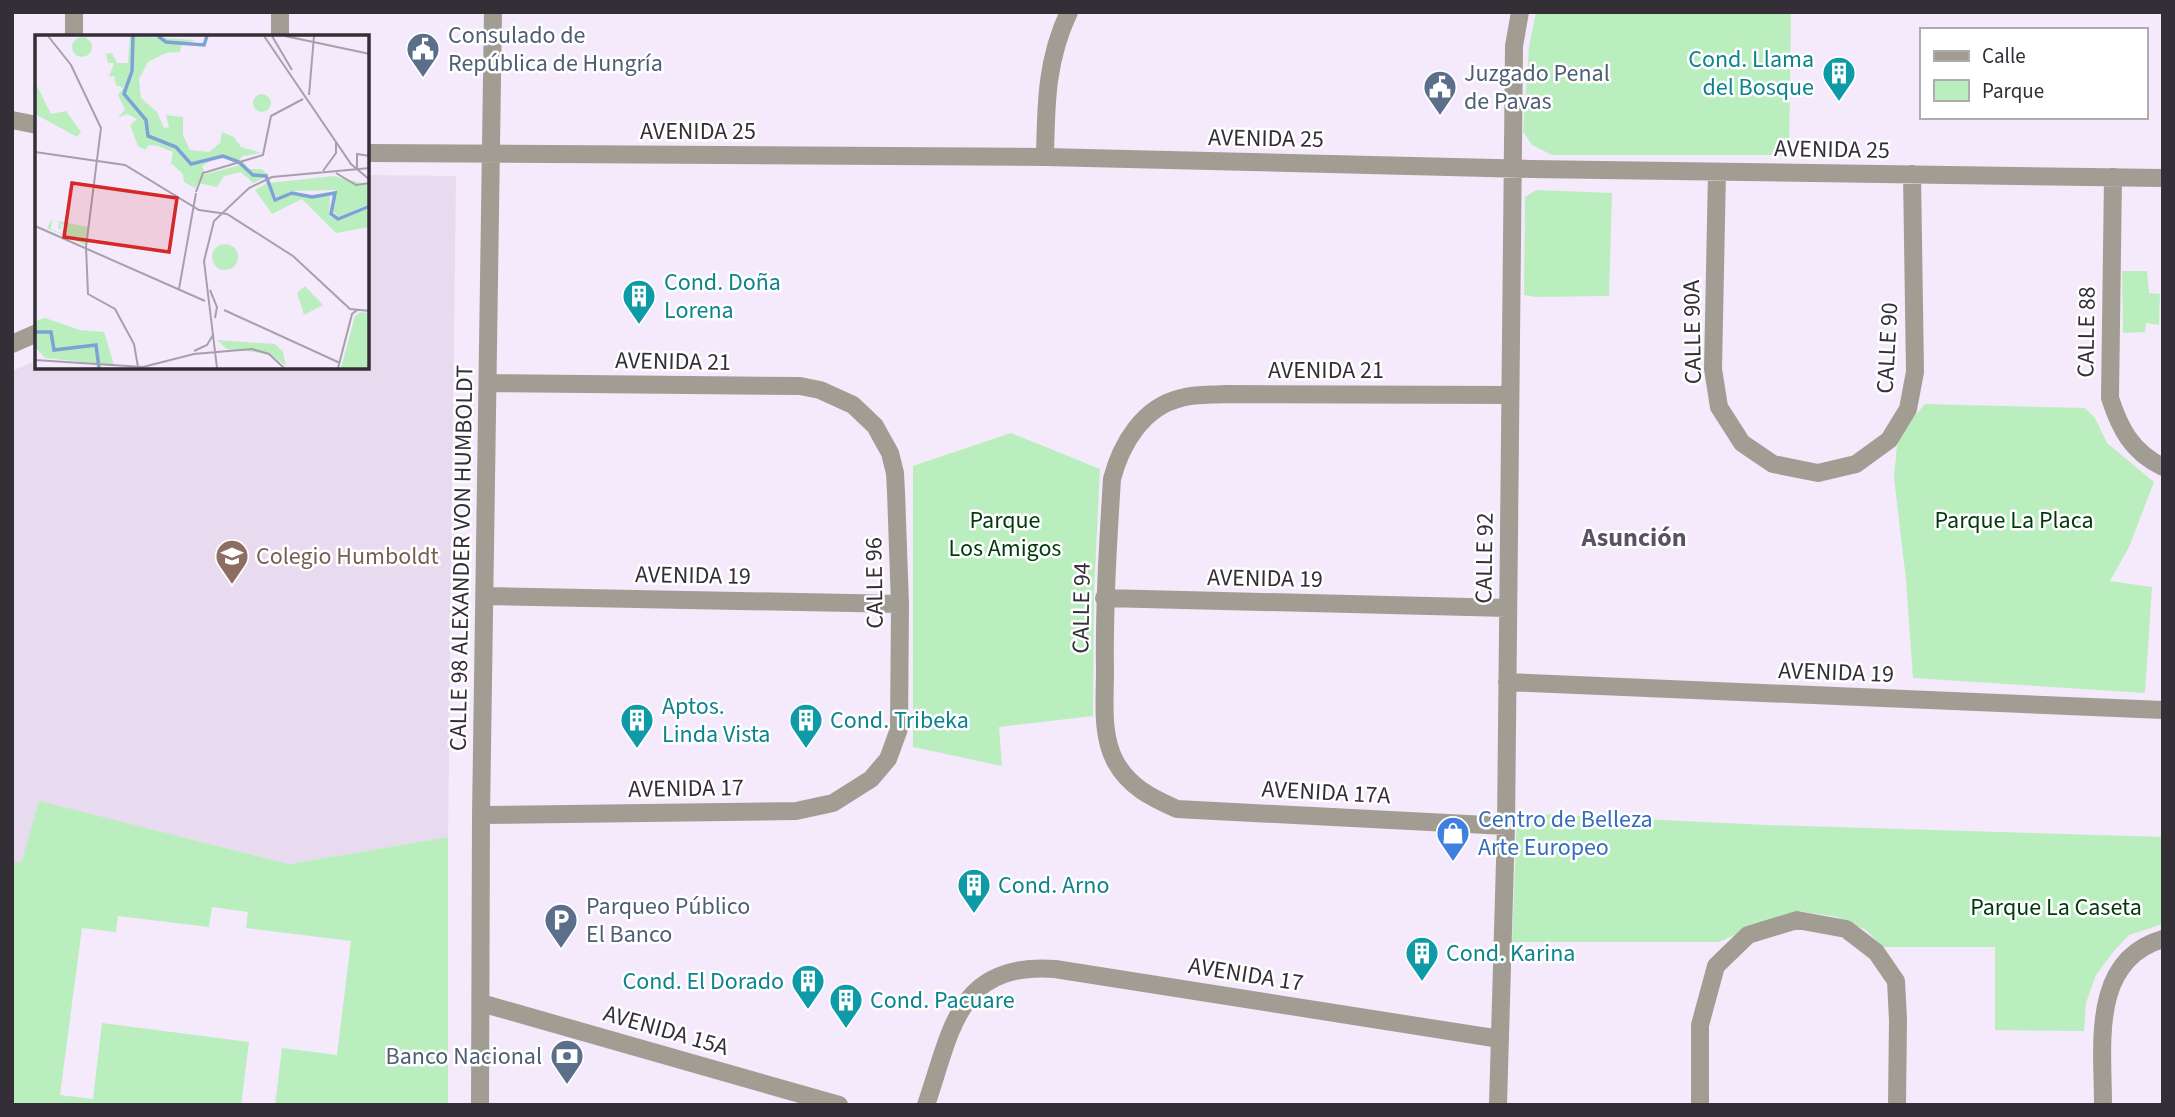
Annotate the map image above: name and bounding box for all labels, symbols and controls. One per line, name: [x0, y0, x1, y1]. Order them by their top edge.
place label: Consulado de República de Hungría: [448, 18, 663, 81]
legend: [1920, 28, 2147, 119]
public building icon: Consulado de República de Hungría: [404, 30, 442, 79]
inset map: [35, 35, 369, 369]
text: Calle: [1982, 41, 2026, 71]
place label: Cond. Llama del Bosque: [1688, 42, 1814, 105]
building icon: Cond. Llama del Bosque: [1820, 54, 1858, 103]
place label: Juzgado Penal de Pavas: [1464, 56, 1610, 119]
public building icon: Juzgado Penal de Pavas: [1421, 68, 1459, 117]
text: Parque: [1982, 76, 2044, 106]
street label: AVENIDA 25: [640, 114, 756, 149]
street label: AVENIDA 25: [1208, 120, 1324, 157]
street label: AVENIDA 25: [1774, 131, 1890, 168]
place label: Cond. Doña Lorena: [664, 265, 781, 328]
building icon: Cond. Doña Lorena: [620, 277, 658, 326]
street label: CALLE 90A: [1674, 279, 1711, 384]
street label: CALLE 88: [2068, 286, 2105, 378]
street label: CALLE 90: [1868, 301, 1907, 395]
street label: AVENIDA 21: [615, 343, 731, 380]
street label: AVENIDA 21: [1268, 353, 1384, 388]
street label: CALLE 98 ALEXANDER VON HUMBOLDT: [441, 365, 482, 751]
park label: Parque Los Amigos: [949, 503, 1061, 566]
park label: Parque La Placa: [1935, 503, 2093, 538]
street label: CALLE 92: [1466, 512, 1503, 604]
district label: Asunción: [1580, 519, 1687, 556]
school or university icon: Colegio Humboldt: [213, 537, 251, 586]
street label: CALLE 96: [856, 537, 893, 629]
place label: Colegio Humboldt: [256, 539, 439, 574]
street label: AVENIDA 19: [635, 557, 751, 594]
street label: AVENIDA 19: [1207, 560, 1323, 597]
street label: CALLE 94: [1063, 562, 1100, 654]
street label: AVENIDA 19: [1778, 653, 1894, 692]
place label: Aptos. Linda Vista: [662, 689, 770, 752]
building icon: Aptos. Linda Vista: [618, 701, 656, 750]
building icon: Cond. Tribeka: [787, 701, 825, 750]
place label: Cond. Tribeka: [830, 703, 969, 738]
street label: AVENIDA 17: [628, 770, 744, 807]
street label: AVENIDA 17A: [1261, 772, 1391, 813]
place label: Centro de Belleza Arte Europeo: [1478, 802, 1653, 865]
shop icon: Centro de Belleza Arte Europeo: [1434, 814, 1472, 863]
building icon: Cond. Arno: [955, 866, 993, 915]
place label: Cond. Arno: [998, 868, 1109, 903]
place label: Parqueo Público El Banco: [586, 889, 750, 952]
park label: Parque La Caseta: [1970, 890, 2142, 925]
parking icon: Parqueo Público El Banco: [542, 901, 580, 950]
building icon: Cond. Karina: [1403, 934, 1441, 983]
place label: Cond. Karina: [1446, 936, 1575, 971]
street label: AVENIDA 17: [1186, 948, 1306, 1001]
building icon: Cond. El Dorado: [789, 962, 827, 1011]
place label: Cond. El Dorado: [623, 964, 784, 999]
building icon: Cond. Pacuare: [827, 981, 865, 1030]
place label: Cond. Pacuare: [870, 983, 1015, 1018]
street label: AVENIDA 15A: [599, 996, 733, 1065]
bank icon: Banco Nacional: [548, 1037, 586, 1086]
place label: Banco Nacional: [386, 1039, 542, 1074]

